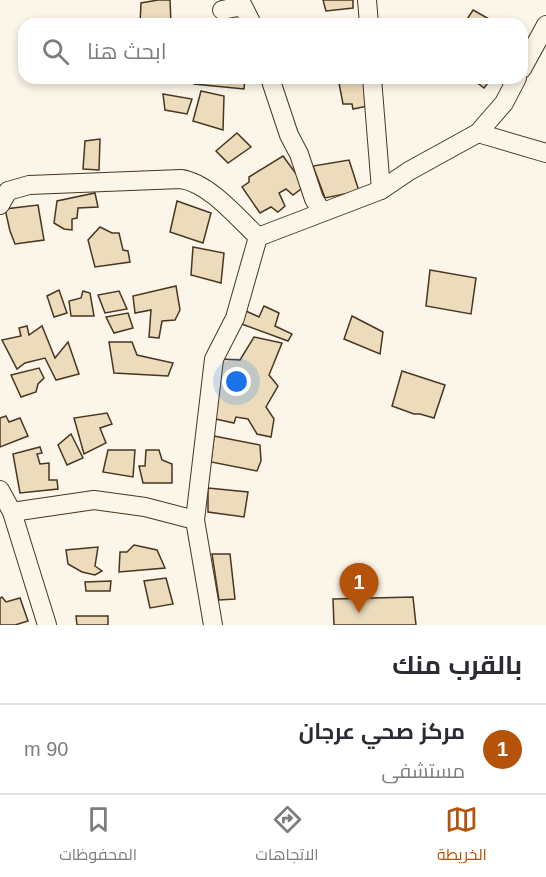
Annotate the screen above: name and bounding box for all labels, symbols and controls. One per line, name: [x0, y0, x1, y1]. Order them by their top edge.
search box: [18, 18, 528, 84]
icon: search: [39, 35, 72, 68]
text: ابحث هنا: [87, 39, 167, 64]
your location: [222, 367, 251, 396]
pin: 1: [340, 564, 378, 613]
text: بالقرب منك: [392, 650, 522, 680]
text: مركز صحي عرجان: [299, 719, 465, 744]
text: 90 m: [24, 738, 68, 760]
text: 1: [497, 738, 508, 760]
text: مستشفى: [381, 760, 465, 782]
tab: المحفوظات: [59, 803, 137, 869]
tab: الاتجاهات: [255, 803, 319, 869]
tab: الخريطة: [437, 803, 487, 869]

